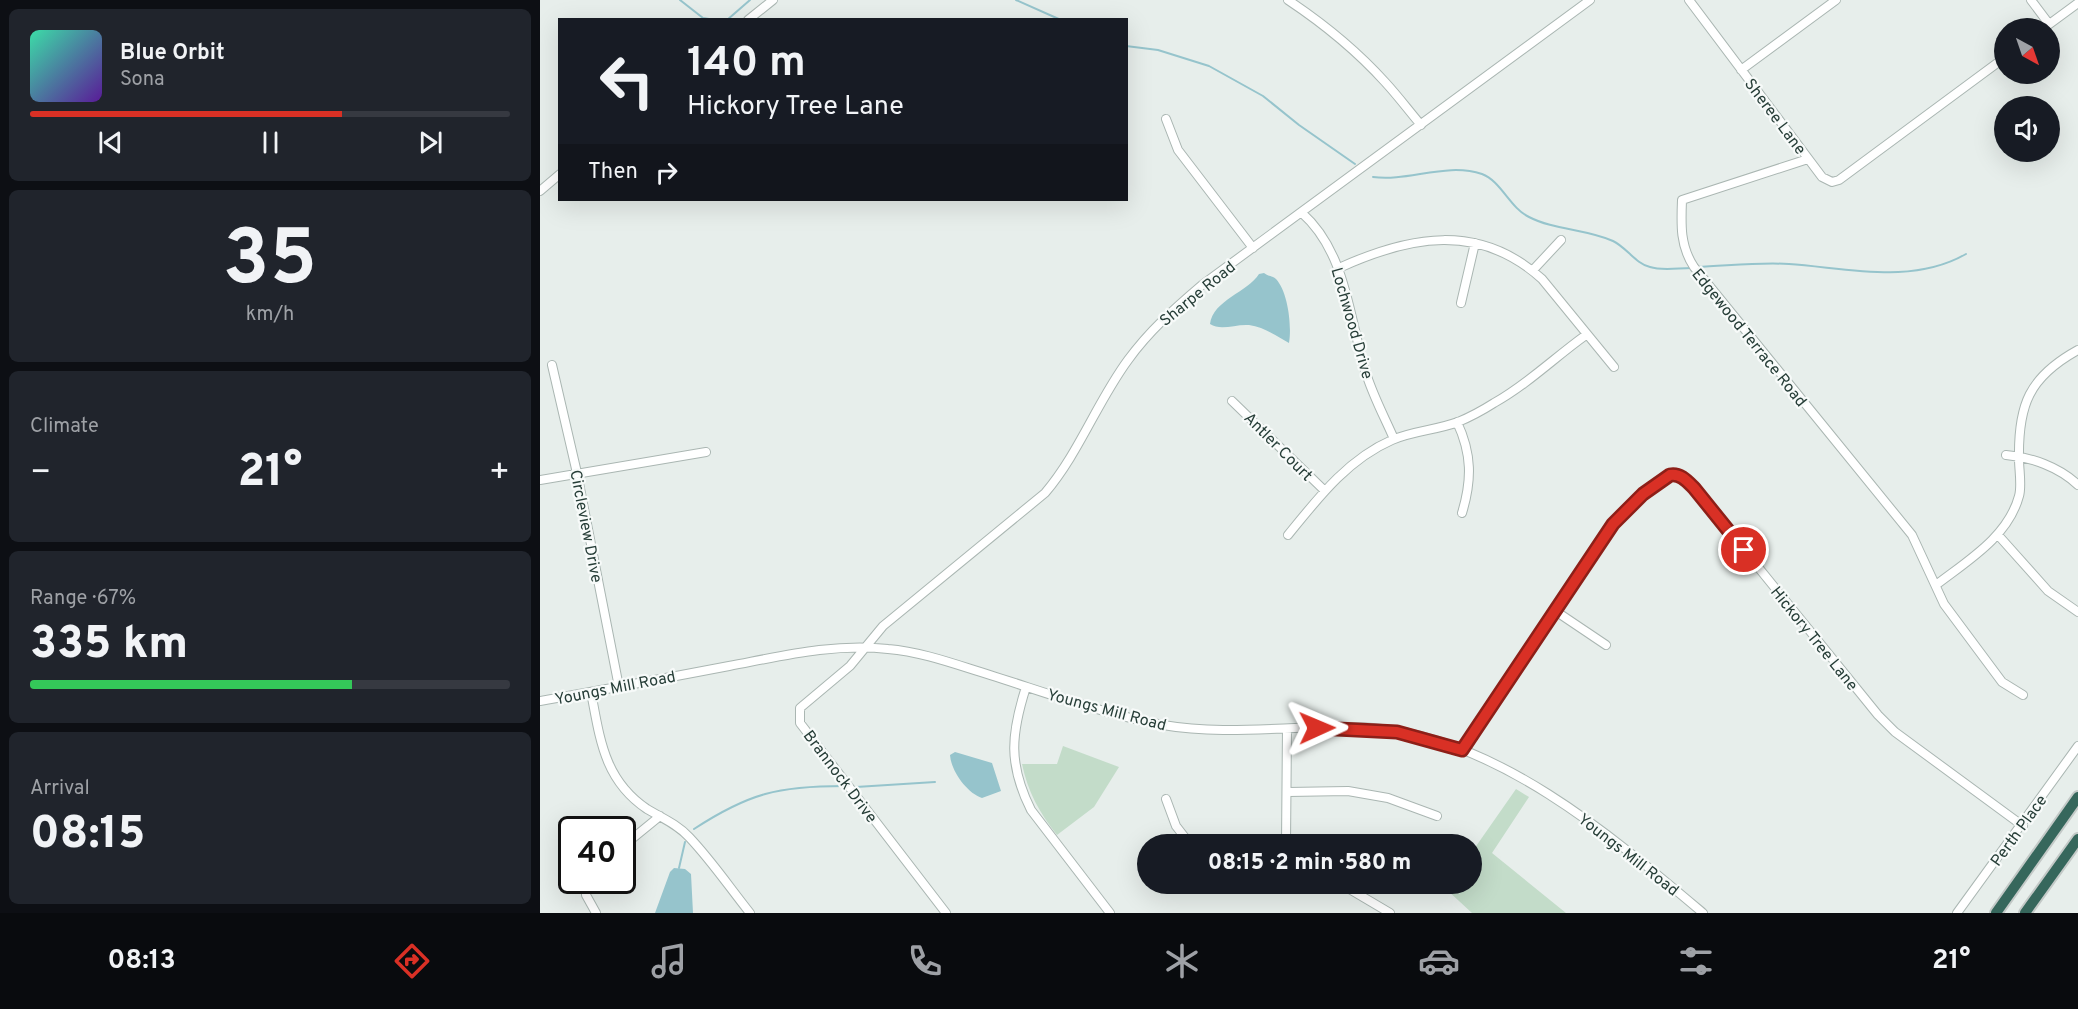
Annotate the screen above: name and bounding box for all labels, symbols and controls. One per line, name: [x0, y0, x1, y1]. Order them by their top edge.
north arrow: [1994, 18, 2060, 84]
map controls: [1994, 18, 2060, 162]
text: 140 m: [687, 38, 806, 91]
text: Blue Orbit: [120, 40, 225, 67]
icon: left: [588, 42, 666, 120]
text: Sona: [120, 67, 165, 93]
street label: Sheree Lane: [1739, 75, 1810, 159]
text: Hickory Tree Lane: [687, 90, 904, 124]
button: sound: [1994, 96, 2060, 162]
icon: previous: [94, 126, 127, 159]
icon: pause: [254, 126, 287, 159]
icon: next: [414, 126, 447, 159]
icon: right: [650, 156, 683, 189]
text: Then: [588, 159, 638, 186]
text: 35: [223, 213, 317, 312]
street label: Sharpe Road: [1156, 258, 1240, 331]
street label: Lochwood Drive: [1326, 265, 1377, 382]
street label: Edgewood Terrace Road: [1687, 265, 1810, 411]
text: km/h: [246, 302, 294, 328]
street label: Antler Court: [1239, 409, 1316, 486]
text: Climate: [30, 414, 99, 440]
text: 21°: [238, 445, 302, 502]
text: −: [30, 453, 51, 495]
text: +: [489, 453, 510, 495]
street label: Circleview Drive: [564, 468, 606, 585]
pin: [1718, 524, 1769, 575]
icon: arrive: [1727, 533, 1760, 566]
street label: Hickory Tree Lane: [1765, 583, 1862, 695]
text: Range · 67%: [30, 586, 136, 612]
text: 335 km: [30, 617, 188, 674]
street label: Youngs Mill Road: [553, 667, 677, 710]
street label: Youngs Mill Road: [1045, 685, 1168, 736]
position arrow: [1285, 696, 1349, 760]
street label: Brannock Drive: [798, 727, 881, 827]
text: Arrival: [30, 776, 90, 802]
street label: Perth Place: [1987, 792, 2052, 871]
text: 08:15: [30, 807, 145, 864]
street label: Youngs Mill Road: [1573, 810, 1682, 901]
speed limit sign: 40: [558, 816, 636, 894]
text: 08:15 · 2 min · 580 m: [1208, 850, 1411, 877]
icon: directions: [391, 940, 433, 982]
icon: music: [648, 940, 690, 982]
icon: phone: [904, 940, 946, 982]
icon: climate: [1161, 940, 1203, 982]
icon: car: [1418, 940, 1460, 982]
icon: filters: [1675, 940, 1717, 982]
text: 08:13: [107, 944, 176, 978]
text: 21°: [1932, 944, 1971, 978]

